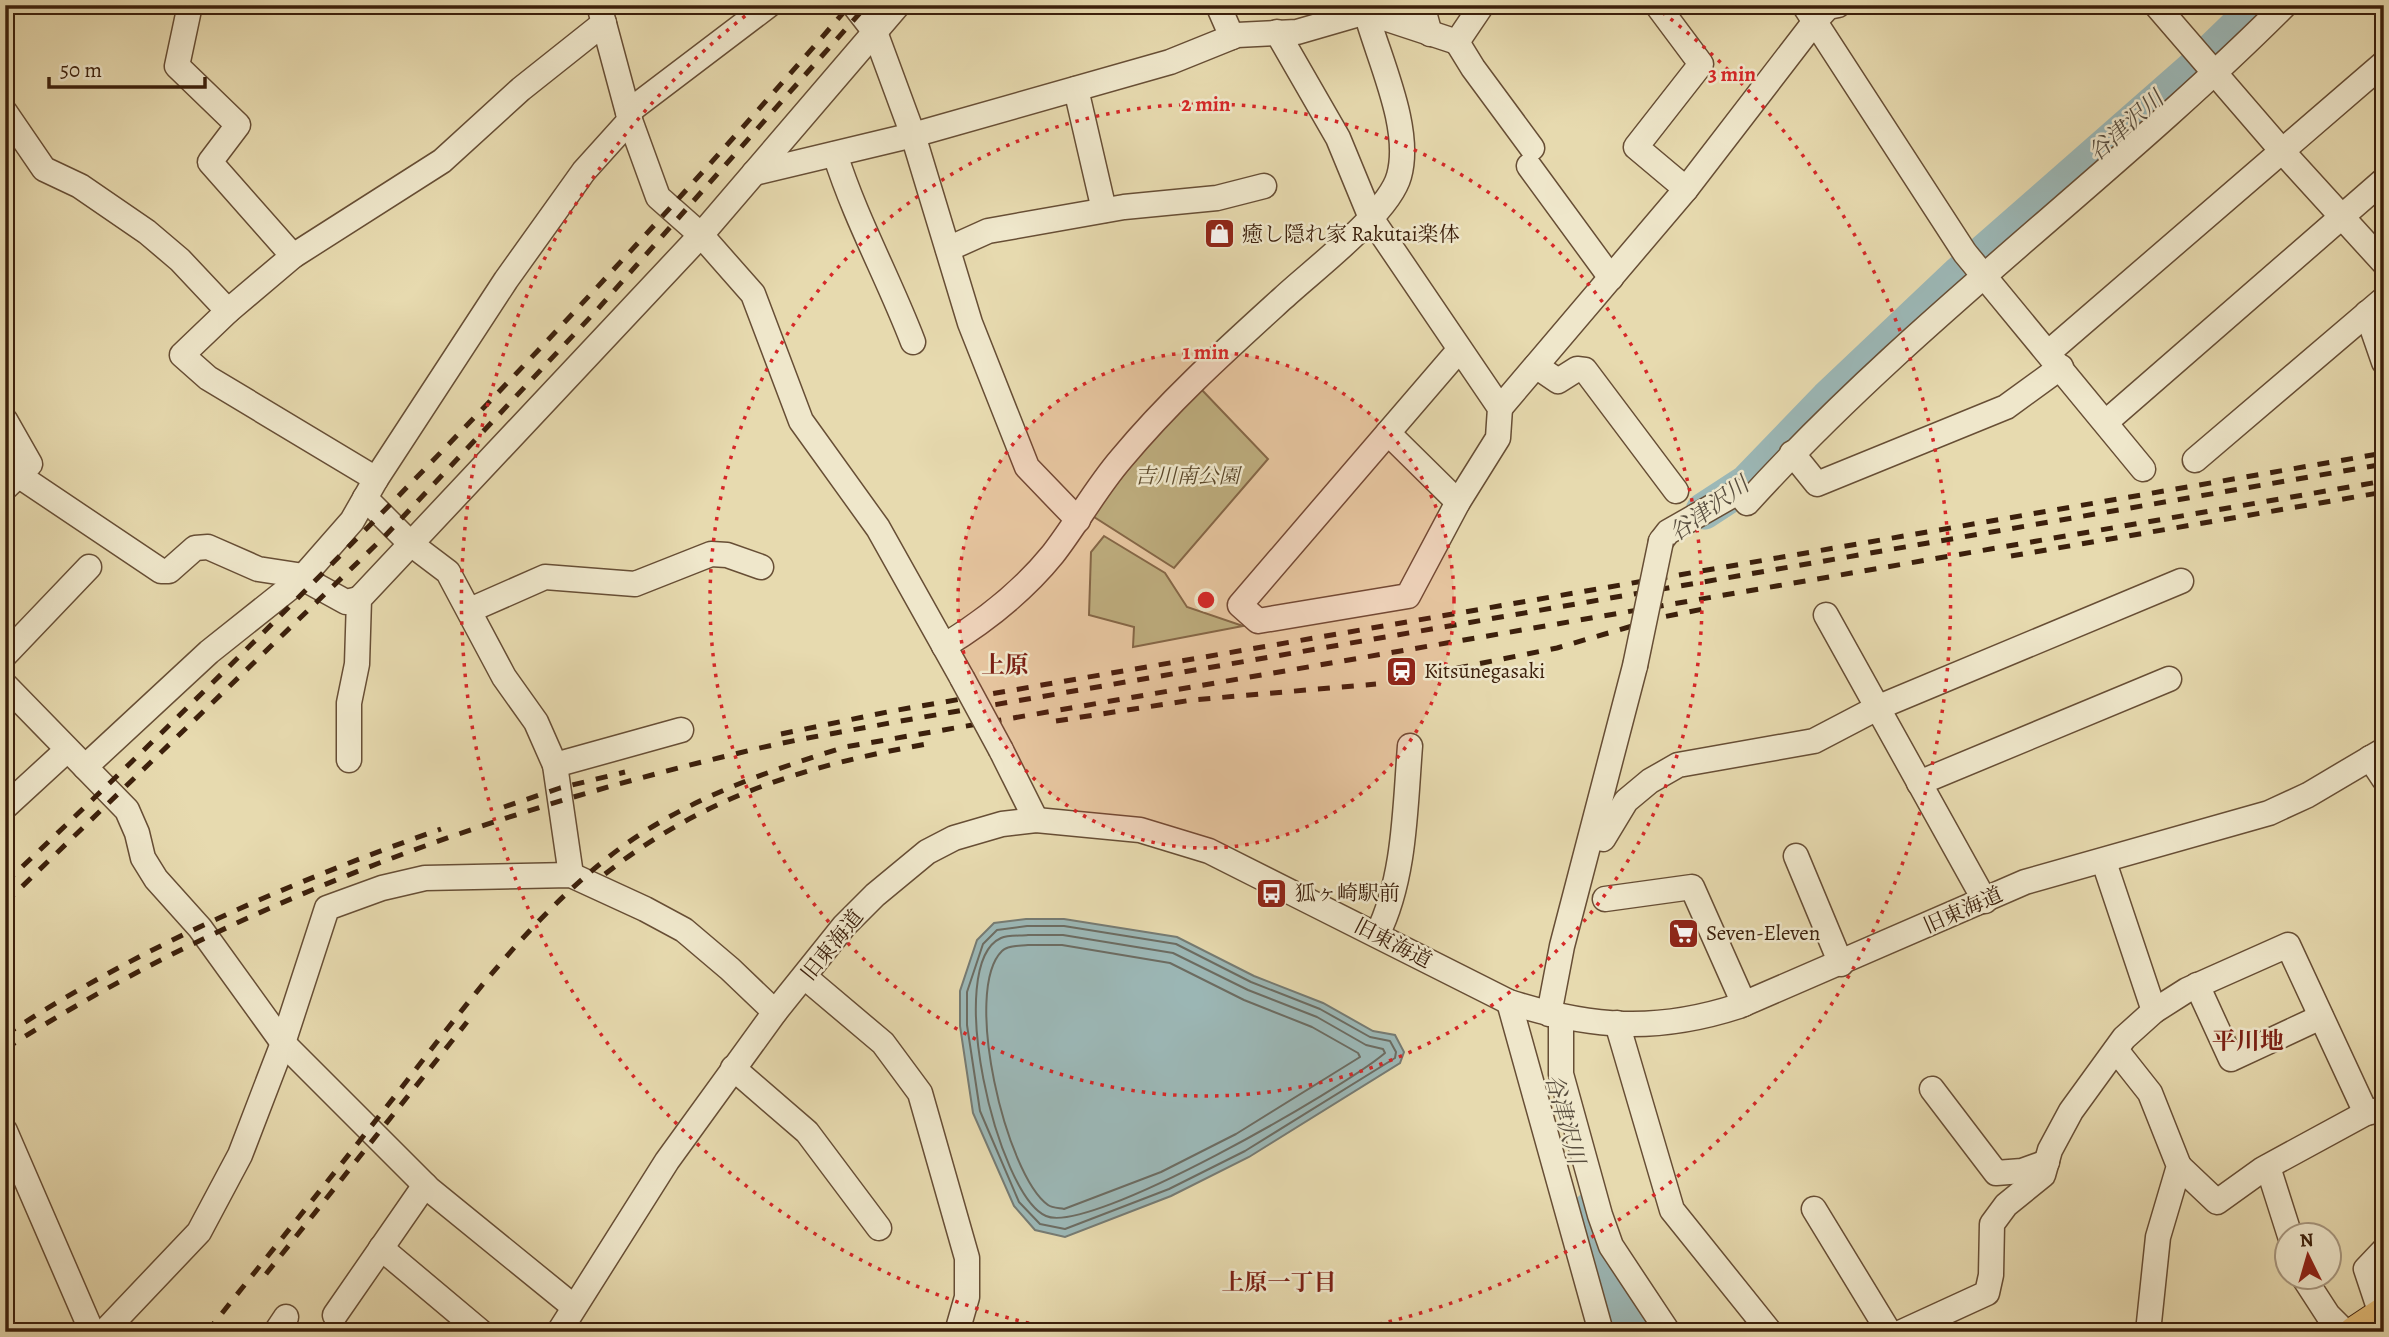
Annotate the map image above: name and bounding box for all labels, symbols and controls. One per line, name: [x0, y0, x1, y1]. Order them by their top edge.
scale bar: [49, 46, 205, 90]
text: 50 m: [60, 56, 102, 84]
text: 3 min: [1708, 60, 1756, 88]
water label: 谷津沢川: [2081, 82, 2173, 168]
text: 2 min: [1181, 90, 1231, 118]
shop icon: 癒し隠れ家 Rakutai楽体: [1202, 217, 1236, 251]
place label: 癒し隠れ家 Rakutai楽体: [1242, 220, 1460, 248]
text: 1 min: [1183, 338, 1230, 366]
park label: 吉川南公園: [1135, 462, 1242, 490]
water label: 谷津沢川: [1663, 468, 1758, 549]
centre of rings: [1194, 588, 1218, 612]
district label: 上原: [981, 649, 1029, 681]
station icon: Kitsunegasaki: [1384, 654, 1418, 688]
place label: Kitsunegasaki: [1424, 657, 1545, 685]
bus stop icon: 狐ヶ崎駅前: [1255, 876, 1289, 910]
place label: 狐ヶ崎駅前: [1295, 879, 1400, 907]
street label: 旧東海道: [1919, 880, 2007, 940]
street label: 旧東海道: [795, 904, 869, 986]
street label: 旧東海道: [1349, 911, 1437, 975]
supermarket icon: Seven-Eleven: [1666, 916, 1700, 950]
place label: Seven-Eleven: [1706, 919, 1820, 947]
district label: 平川地: [2212, 1025, 2284, 1057]
water label: 谷津沢川: [1538, 1071, 1593, 1170]
north arrow: [2274, 1222, 2344, 1292]
text: N: [2299, 1226, 2315, 1254]
district label: 上原一丁目: [1222, 1267, 1337, 1298]

